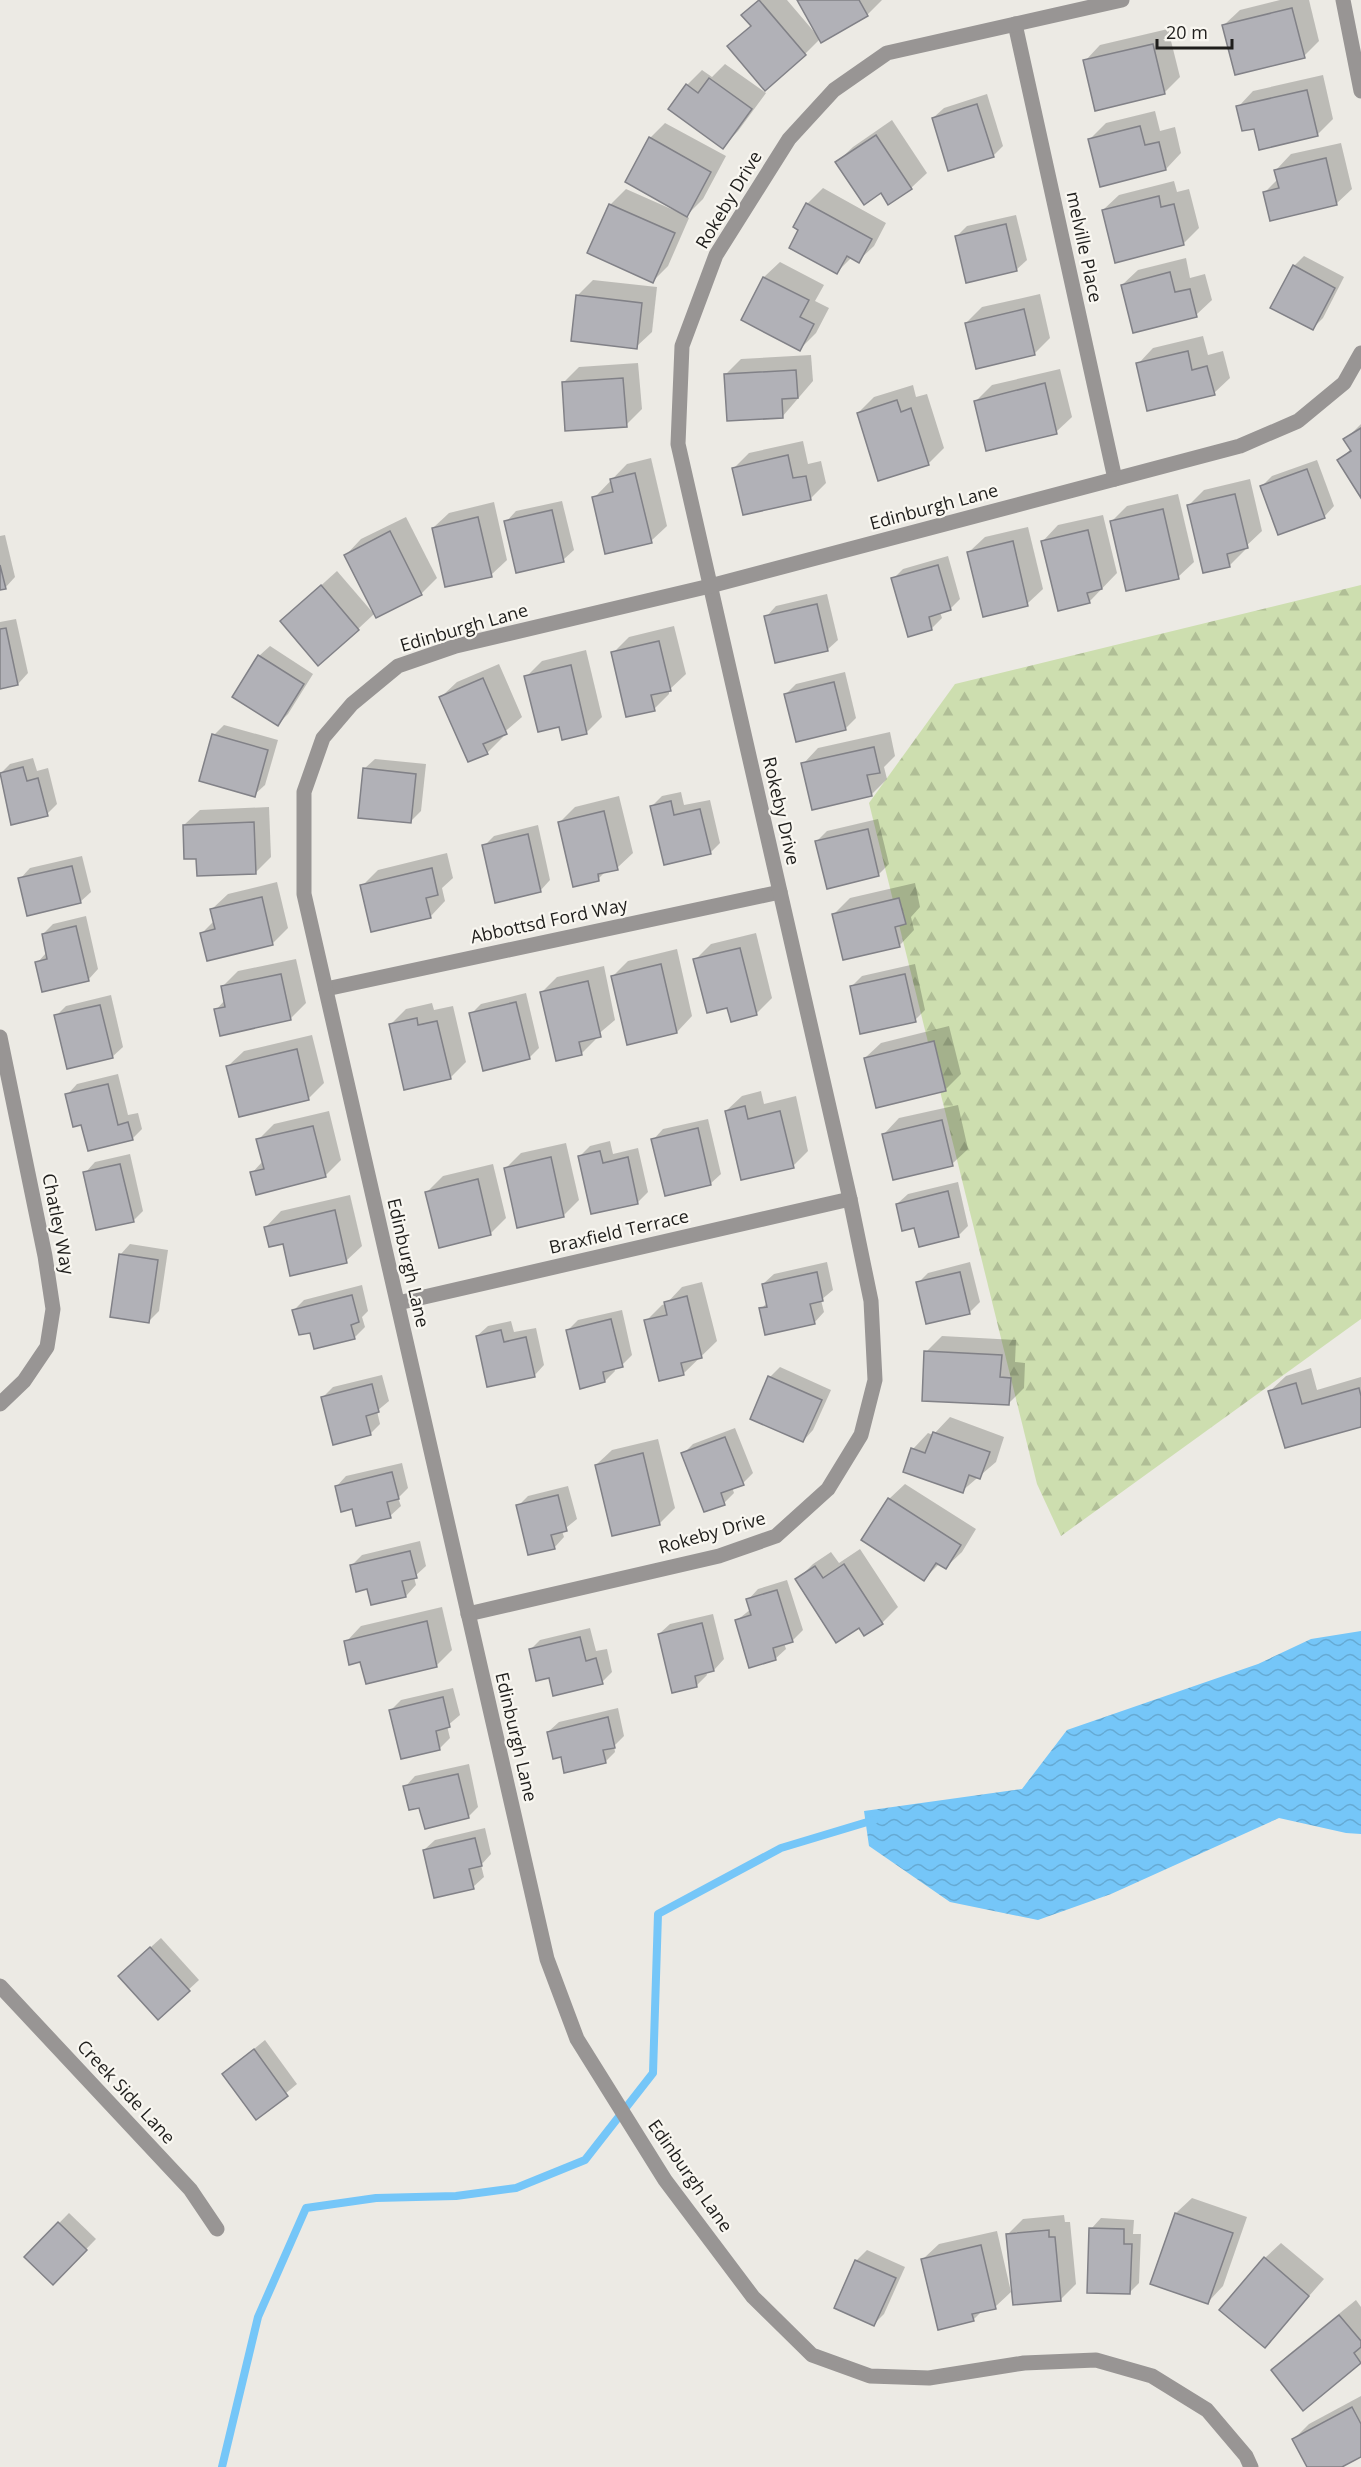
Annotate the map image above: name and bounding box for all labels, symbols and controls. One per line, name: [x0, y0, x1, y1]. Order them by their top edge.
scale bar: [1157, 12, 1232, 50]
text: 20 m: [1166, 20, 1208, 44]
street label: Rokeby Drive: [689, 146, 767, 253]
street label: melville Place: [1062, 189, 1108, 304]
street label: Edinburgh Lane: [867, 477, 1001, 535]
street label: Edinburgh Lane: [397, 597, 530, 657]
street label: Rokeby Drive: [758, 754, 806, 867]
street label: Abbottsd Ford Way: [468, 891, 631, 948]
street label: Chatley Way: [37, 1171, 81, 1278]
street label: Edinburgh Lane: [382, 1196, 436, 1330]
street label: Braxfield Terrace: [546, 1203, 691, 1259]
street label: Rokeby Drive: [655, 1505, 768, 1559]
street label: Edinburgh Lane: [490, 1670, 544, 1804]
street label: Creek Side Lane: [72, 2034, 181, 2148]
street label: Edinburgh Lane: [643, 2114, 739, 2236]

